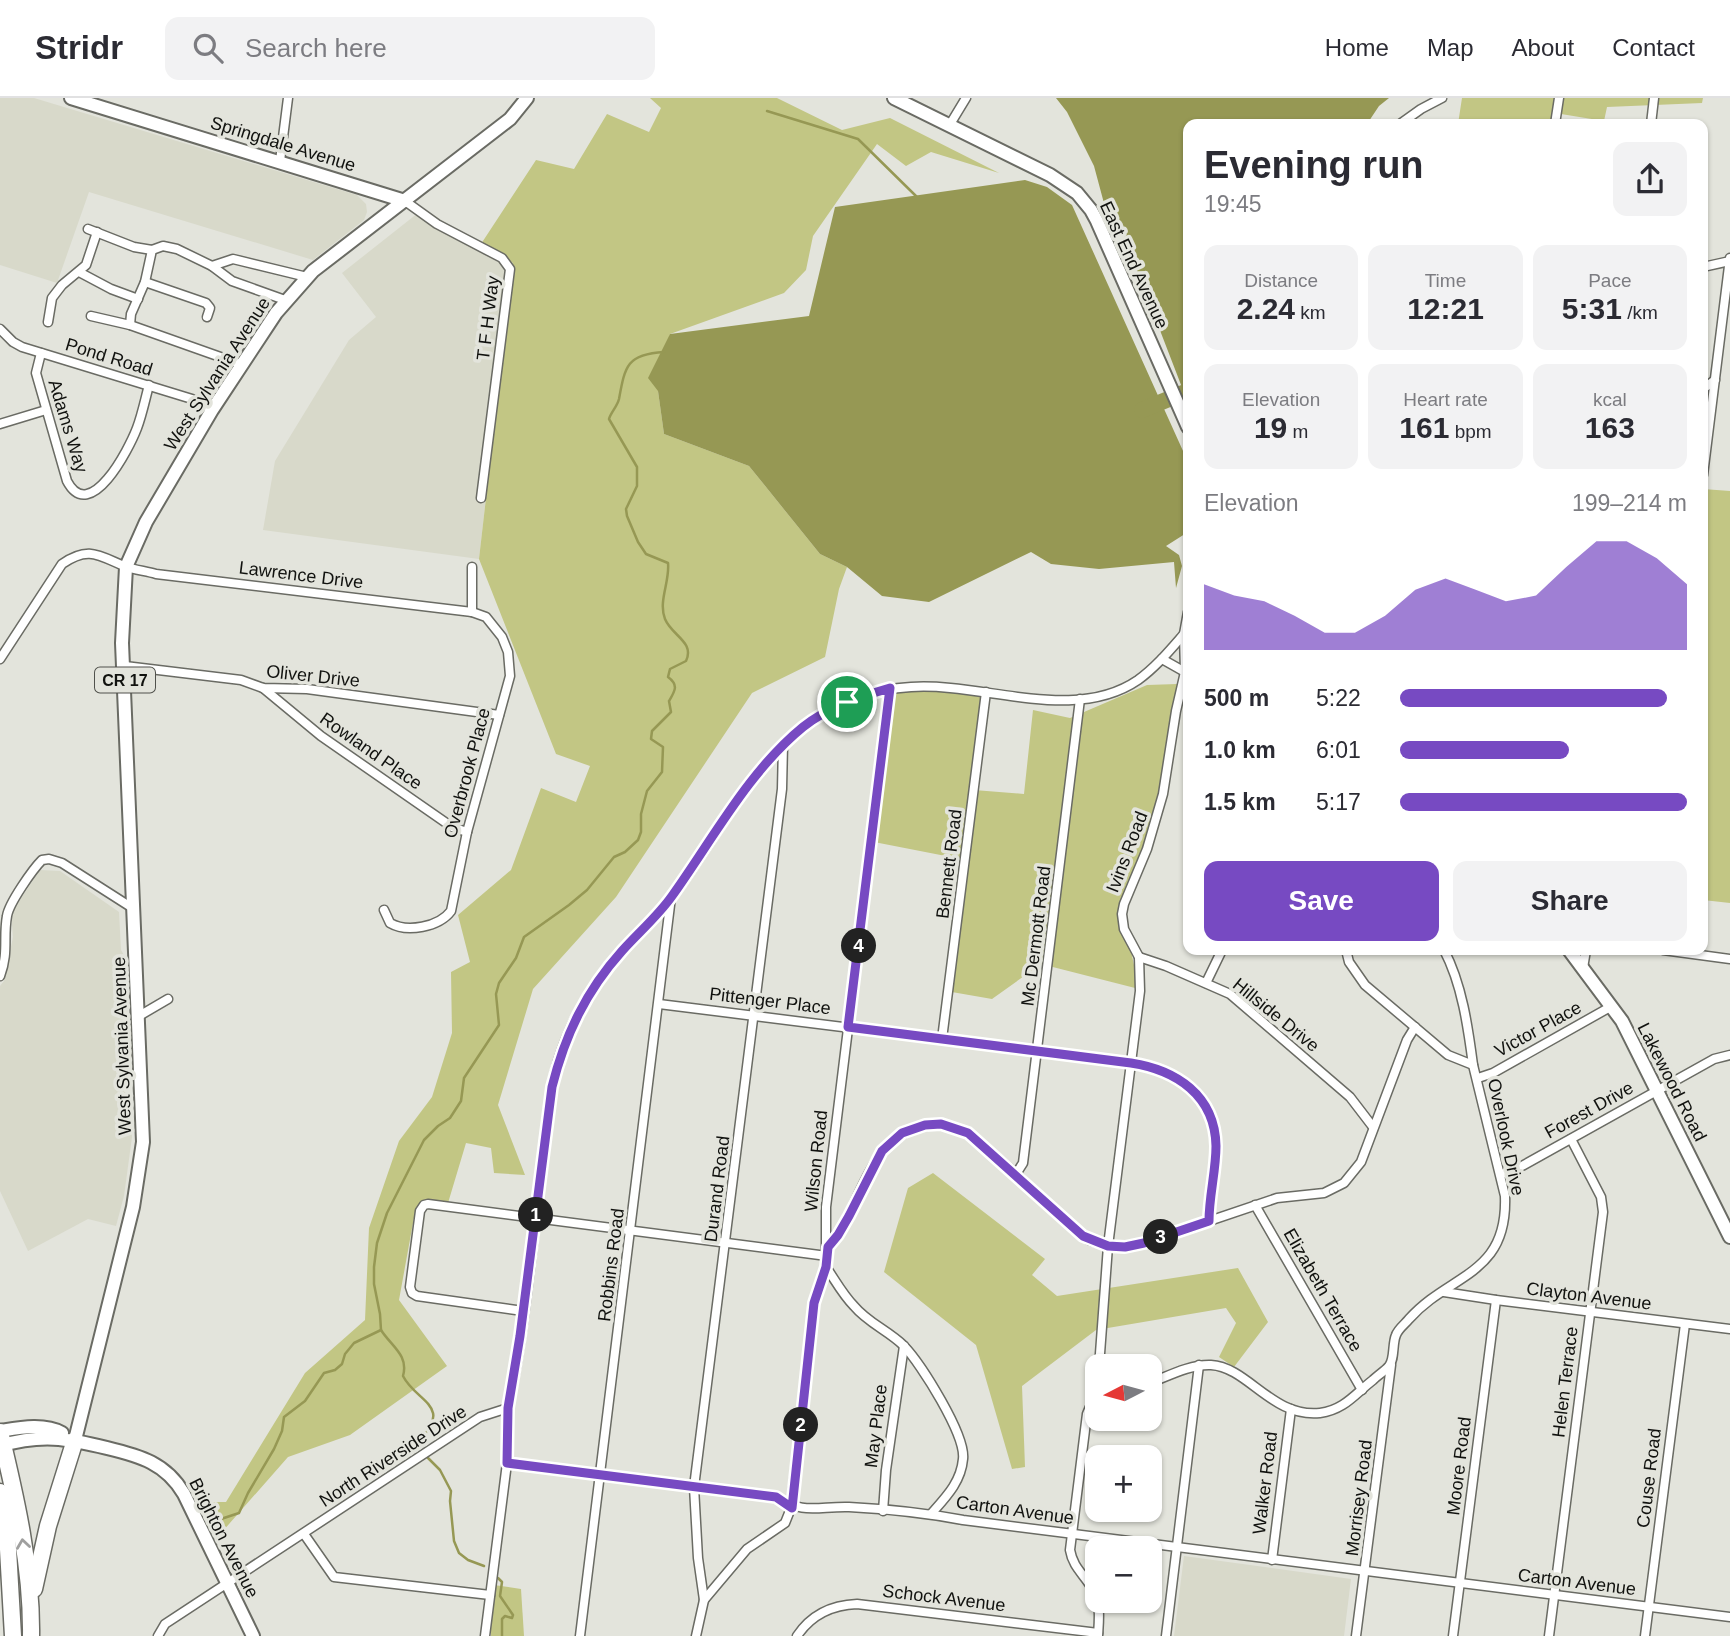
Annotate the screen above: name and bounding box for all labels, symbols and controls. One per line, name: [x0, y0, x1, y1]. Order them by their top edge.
search box: [165, 17, 655, 80]
text: Stridr: [35, 29, 123, 66]
icon: search: [189, 29, 227, 67]
text: Search here: [245, 33, 387, 63]
text: Home: [1325, 34, 1389, 61]
text: Map: [1427, 34, 1474, 61]
text: About: [1512, 34, 1574, 61]
text: Contact: [1612, 34, 1695, 61]
street label: Springdale Avenue: [208, 112, 358, 176]
button: share: [1613, 142, 1687, 216]
text: Evening run: [1204, 144, 1424, 186]
text: 19:45: [1204, 191, 1262, 217]
street label: East End Avenue: [1096, 198, 1172, 332]
text: Distance: [1244, 270, 1318, 291]
text: Time: [1425, 270, 1466, 291]
text: Pace: [1588, 270, 1631, 291]
street label: T F H Way: [473, 275, 503, 361]
text: 2.24: [1237, 292, 1295, 325]
text: 12:21: [1407, 292, 1484, 325]
text: 5:31: [1562, 292, 1622, 325]
street label: West Sylvania Avenue: [160, 294, 274, 454]
text: km: [1295, 302, 1326, 323]
text: /km: [1622, 302, 1658, 323]
street label: Pond Road: [63, 334, 155, 380]
street label: Adams Way: [44, 377, 92, 475]
text: Elevation: [1242, 389, 1320, 410]
text: Heart rate: [1403, 389, 1488, 410]
text: kcal: [1593, 389, 1627, 410]
text: 19: [1254, 411, 1287, 444]
text: 161: [1399, 411, 1449, 444]
text: 163: [1585, 411, 1635, 444]
text: m: [1287, 421, 1308, 442]
text: bpm: [1449, 421, 1492, 442]
text: Elevation: [1204, 490, 1299, 516]
text: 199–214 m: [1572, 490, 1687, 516]
street label: Lawrence Drive: [238, 557, 364, 593]
street label: Oliver Drive: [265, 661, 361, 691]
road number: CR 17: [95, 667, 155, 692]
pin: [817, 672, 877, 732]
icon: arrive: [828, 683, 866, 721]
text: 500 m: [1204, 685, 1269, 711]
text: 5:22: [1316, 685, 1361, 711]
street label: Overbrook Place: [440, 706, 494, 840]
street label: Rowland Place: [316, 708, 426, 794]
text: 1.0 km: [1204, 737, 1276, 763]
text: 6:01: [1316, 737, 1361, 763]
text: 1.5 km: [1204, 789, 1276, 815]
text: 5:17: [1316, 789, 1361, 815]
street label: Bennett Road: [932, 808, 966, 920]
street label: Ivins Road: [1102, 809, 1152, 895]
button: Save: [1204, 861, 1439, 941]
button: Share: [1453, 861, 1687, 941]
street label: Mc Dermott Road: [1017, 865, 1055, 1007]
pin: 4: [842, 928, 876, 964]
text: 4: [853, 935, 864, 956]
street label: West Sylvania Avenue: [109, 956, 135, 1136]
street label: Hillside Drive: [1229, 974, 1323, 1056]
street label: Pittenger Place: [708, 984, 832, 1018]
street label: Victor Place: [1491, 997, 1585, 1061]
street label: Lakewood Road: [1634, 1019, 1710, 1145]
street label: Overlook Drive: [1484, 1077, 1528, 1197]
street label: Forest Drive: [1541, 1077, 1637, 1143]
street label: Wilson Road: [801, 1109, 831, 1213]
street label: Durand Road: [701, 1135, 733, 1243]
pin: 1: [518, 1198, 554, 1232]
text: 1: [530, 1204, 541, 1225]
street label: Robbins Road: [594, 1207, 628, 1323]
pin: 3: [1144, 1220, 1178, 1254]
street label: Elizabeth Terrace: [1280, 1225, 1366, 1355]
text: 3: [1155, 1226, 1166, 1247]
street label: Clayton Avenue: [1525, 1278, 1653, 1314]
street label: Helen Terrace: [1548, 1325, 1582, 1439]
north arrow: [1085, 1354, 1162, 1432]
map controls: [1085, 1354, 1162, 1613]
street label: May Place: [861, 1383, 891, 1469]
street label: North Riverside Drive: [316, 1401, 470, 1511]
pin: 2: [784, 1408, 818, 1442]
text: 2: [795, 1414, 806, 1435]
street label: Moore Road: [1443, 1416, 1475, 1516]
street label: Couse Road: [1633, 1427, 1665, 1529]
street label: Walker Road: [1249, 1430, 1281, 1536]
street label: Morrisey Road: [1342, 1439, 1376, 1557]
button: +: [1085, 1445, 1162, 1522]
street label: Brighton Avenue: [185, 1475, 263, 1601]
street label: Carton Avenue: [955, 1492, 1075, 1528]
button: −: [1085, 1536, 1162, 1613]
one-way arrow: [15, 1538, 30, 1550]
street label: Carton Avenue: [1517, 1565, 1637, 1599]
street label: Schock Avenue: [881, 1581, 1007, 1615]

